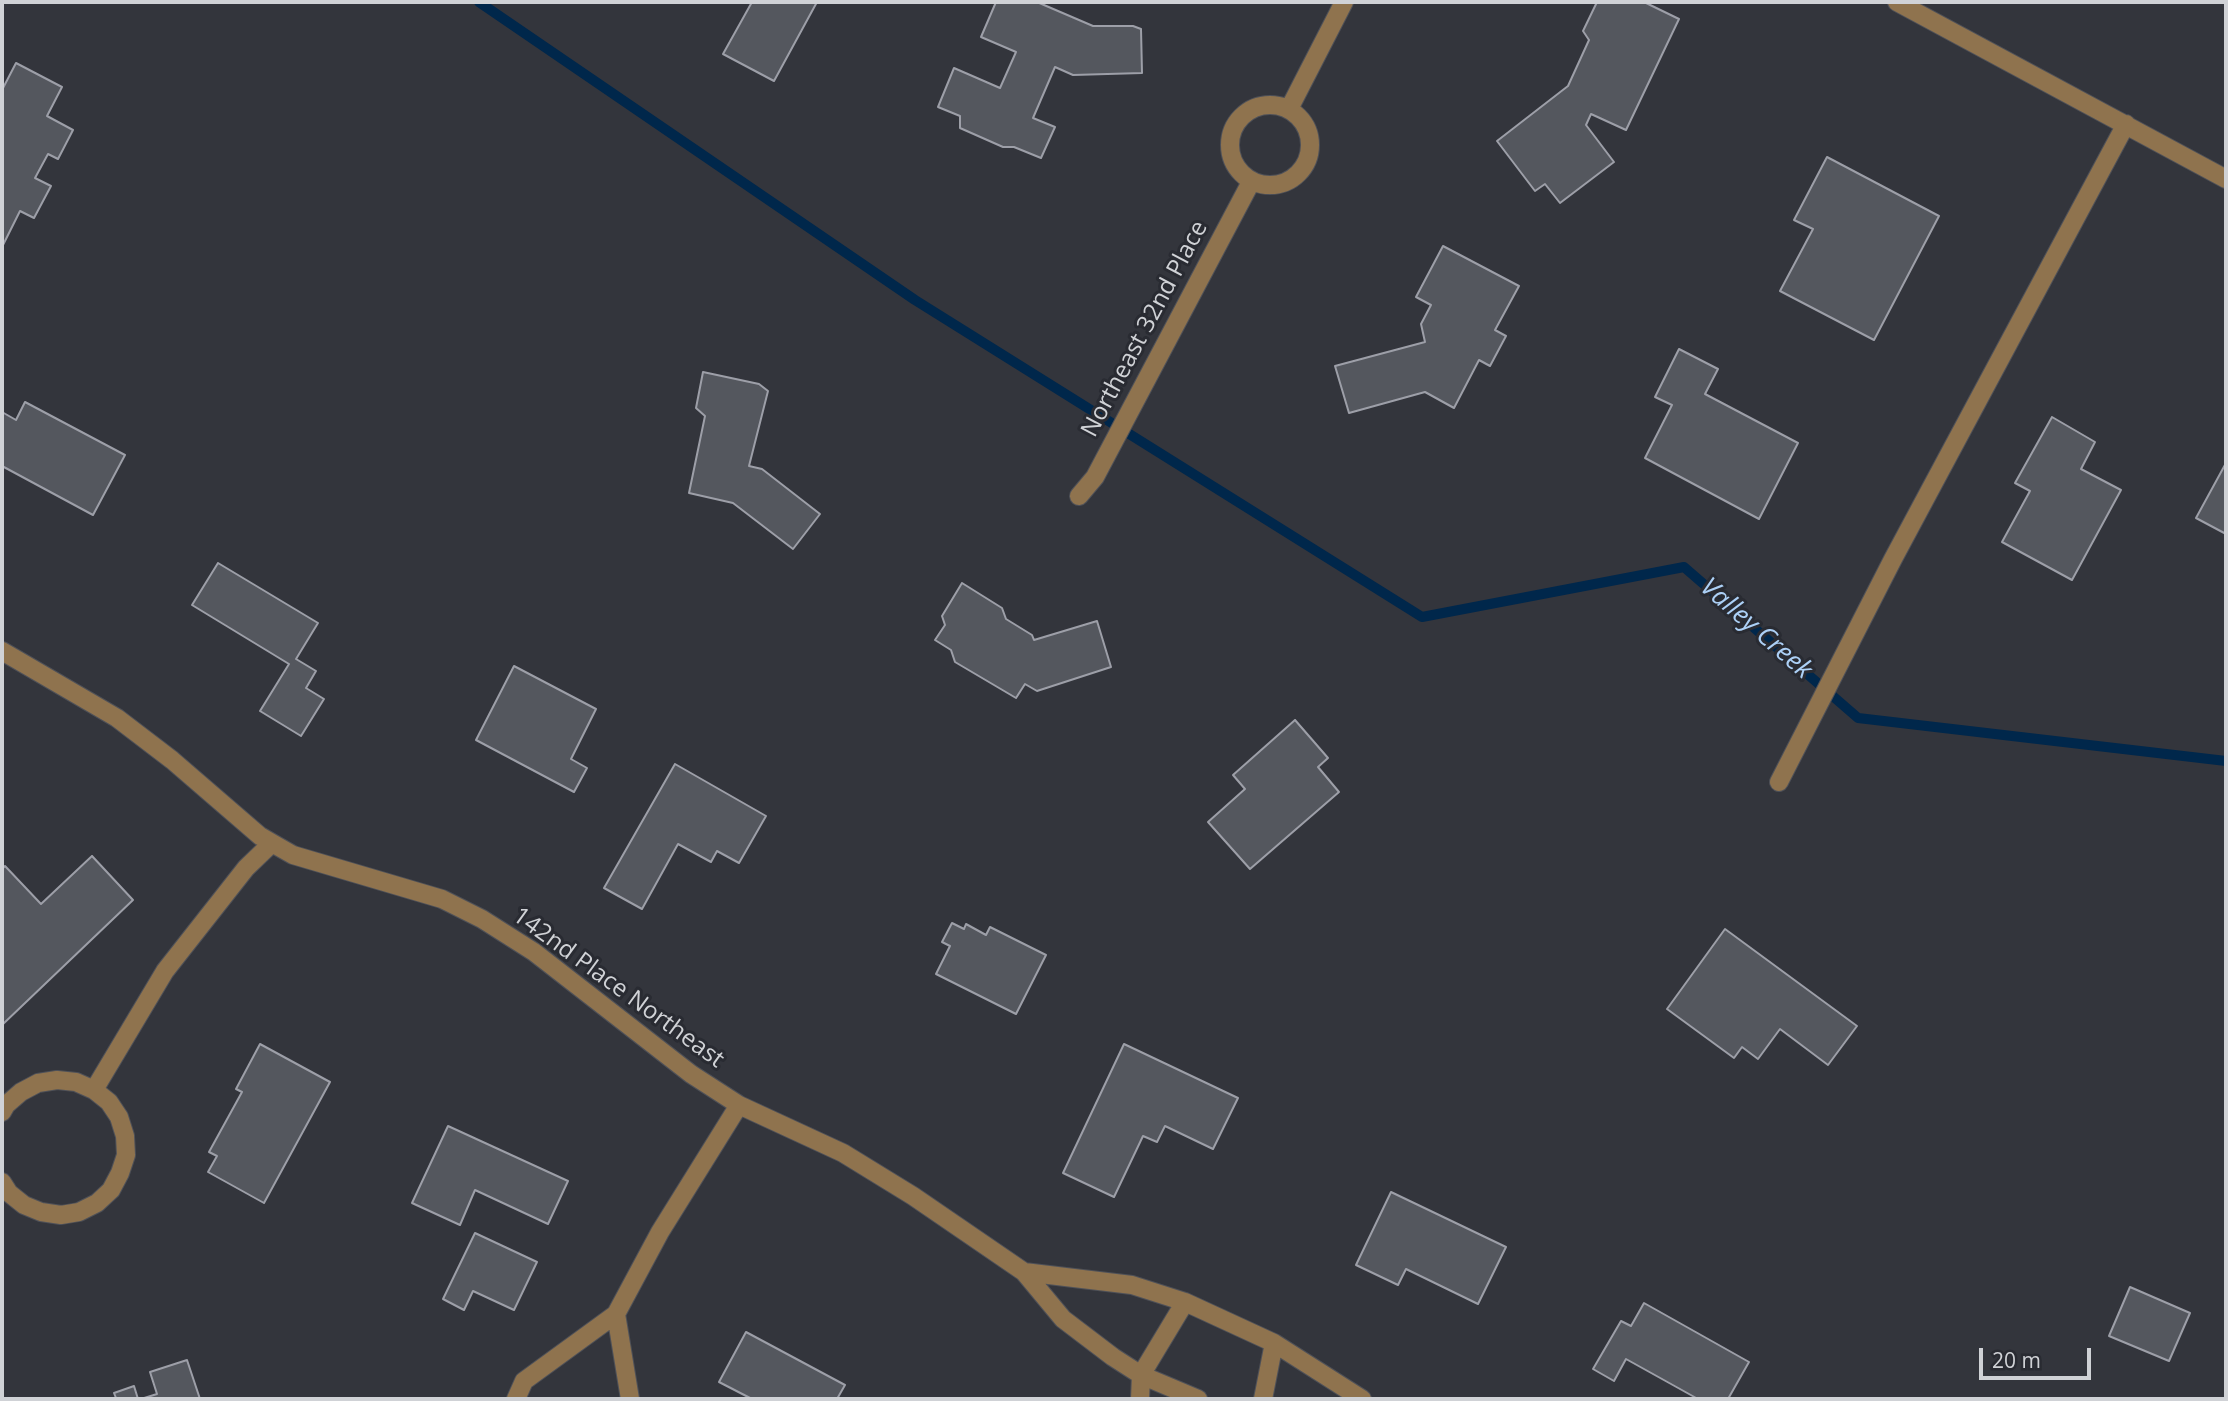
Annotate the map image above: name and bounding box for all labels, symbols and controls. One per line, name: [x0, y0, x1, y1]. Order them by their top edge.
street label: Northeast 32nd Place: [1076, 216, 1214, 442]
water label: Valley Creek: [1694, 572, 1818, 686]
street label: 142nd Place Northeast: [507, 902, 729, 1074]
scale bar: [1983, 1334, 2095, 1378]
text: 20 m: [1992, 1346, 2041, 1374]

